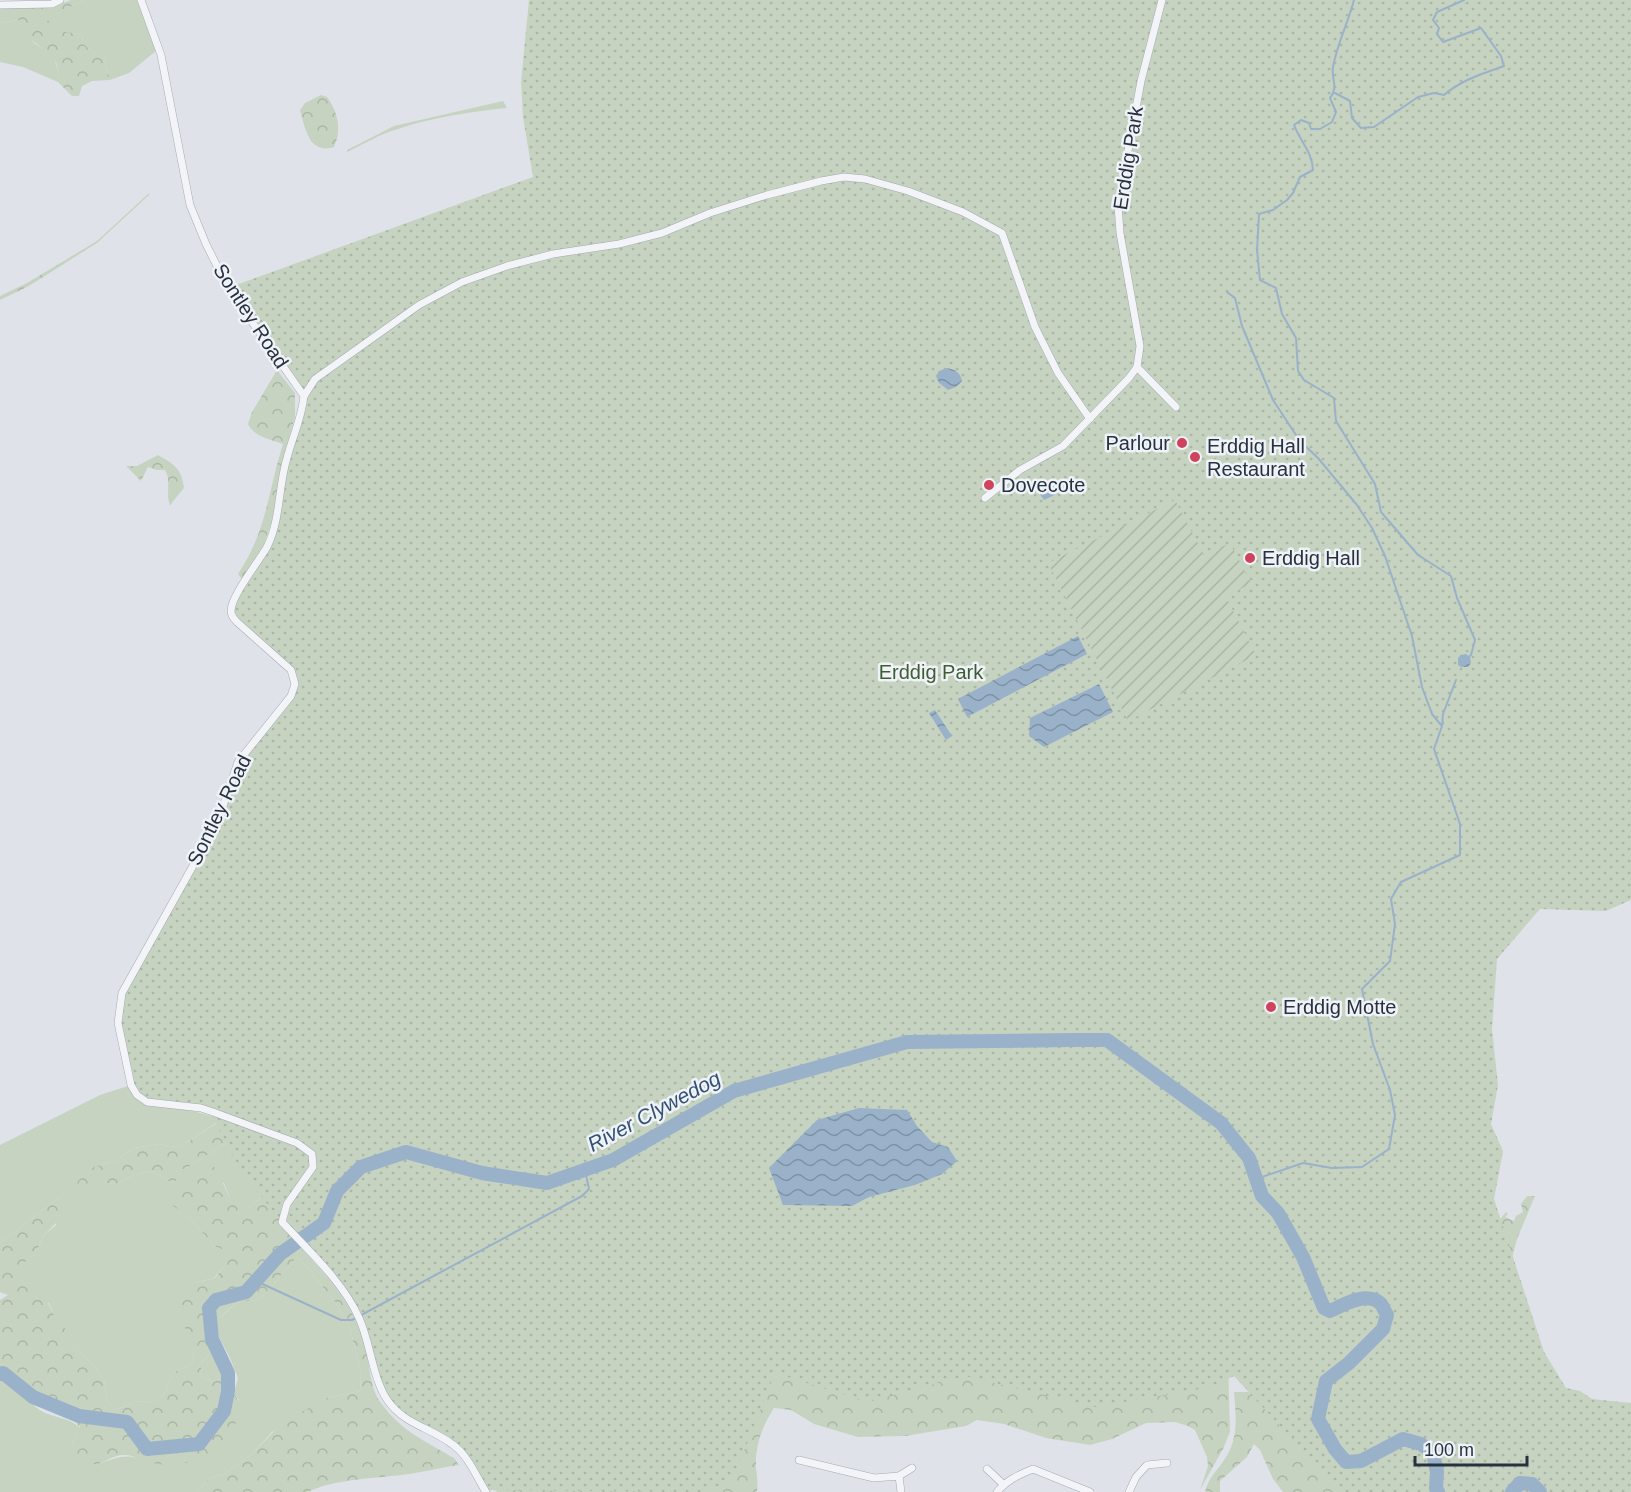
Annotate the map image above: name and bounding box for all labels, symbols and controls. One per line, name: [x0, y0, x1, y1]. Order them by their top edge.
street label: Erddig Park: [1109, 104, 1147, 211]
street label: Sontley Road: [209, 260, 293, 372]
place label: Parlour: [1106, 432, 1170, 454]
place label: Erddig Hall Restaurant: [1207, 435, 1305, 480]
marker: Parlour: [1175, 436, 1189, 450]
marker: Erddig Hall Restaurant: [1188, 450, 1202, 464]
place label: Dovecote: [1001, 474, 1086, 496]
marker: Dovecote: [982, 478, 996, 492]
place label: Erddig Hall: [1262, 547, 1360, 569]
marker: Erddig Hall: [1243, 551, 1257, 565]
park label: Erddig Park: [879, 661, 984, 683]
street label: Sontley Road: [183, 751, 255, 869]
place label: Erddig Motte: [1283, 996, 1396, 1018]
marker: Erddig Motte: [1264, 1000, 1278, 1014]
water label: River Clywedog: [584, 1066, 725, 1156]
scale bar: [1415, 1429, 1528, 1467]
text: 100 m: [1424, 1440, 1474, 1460]

